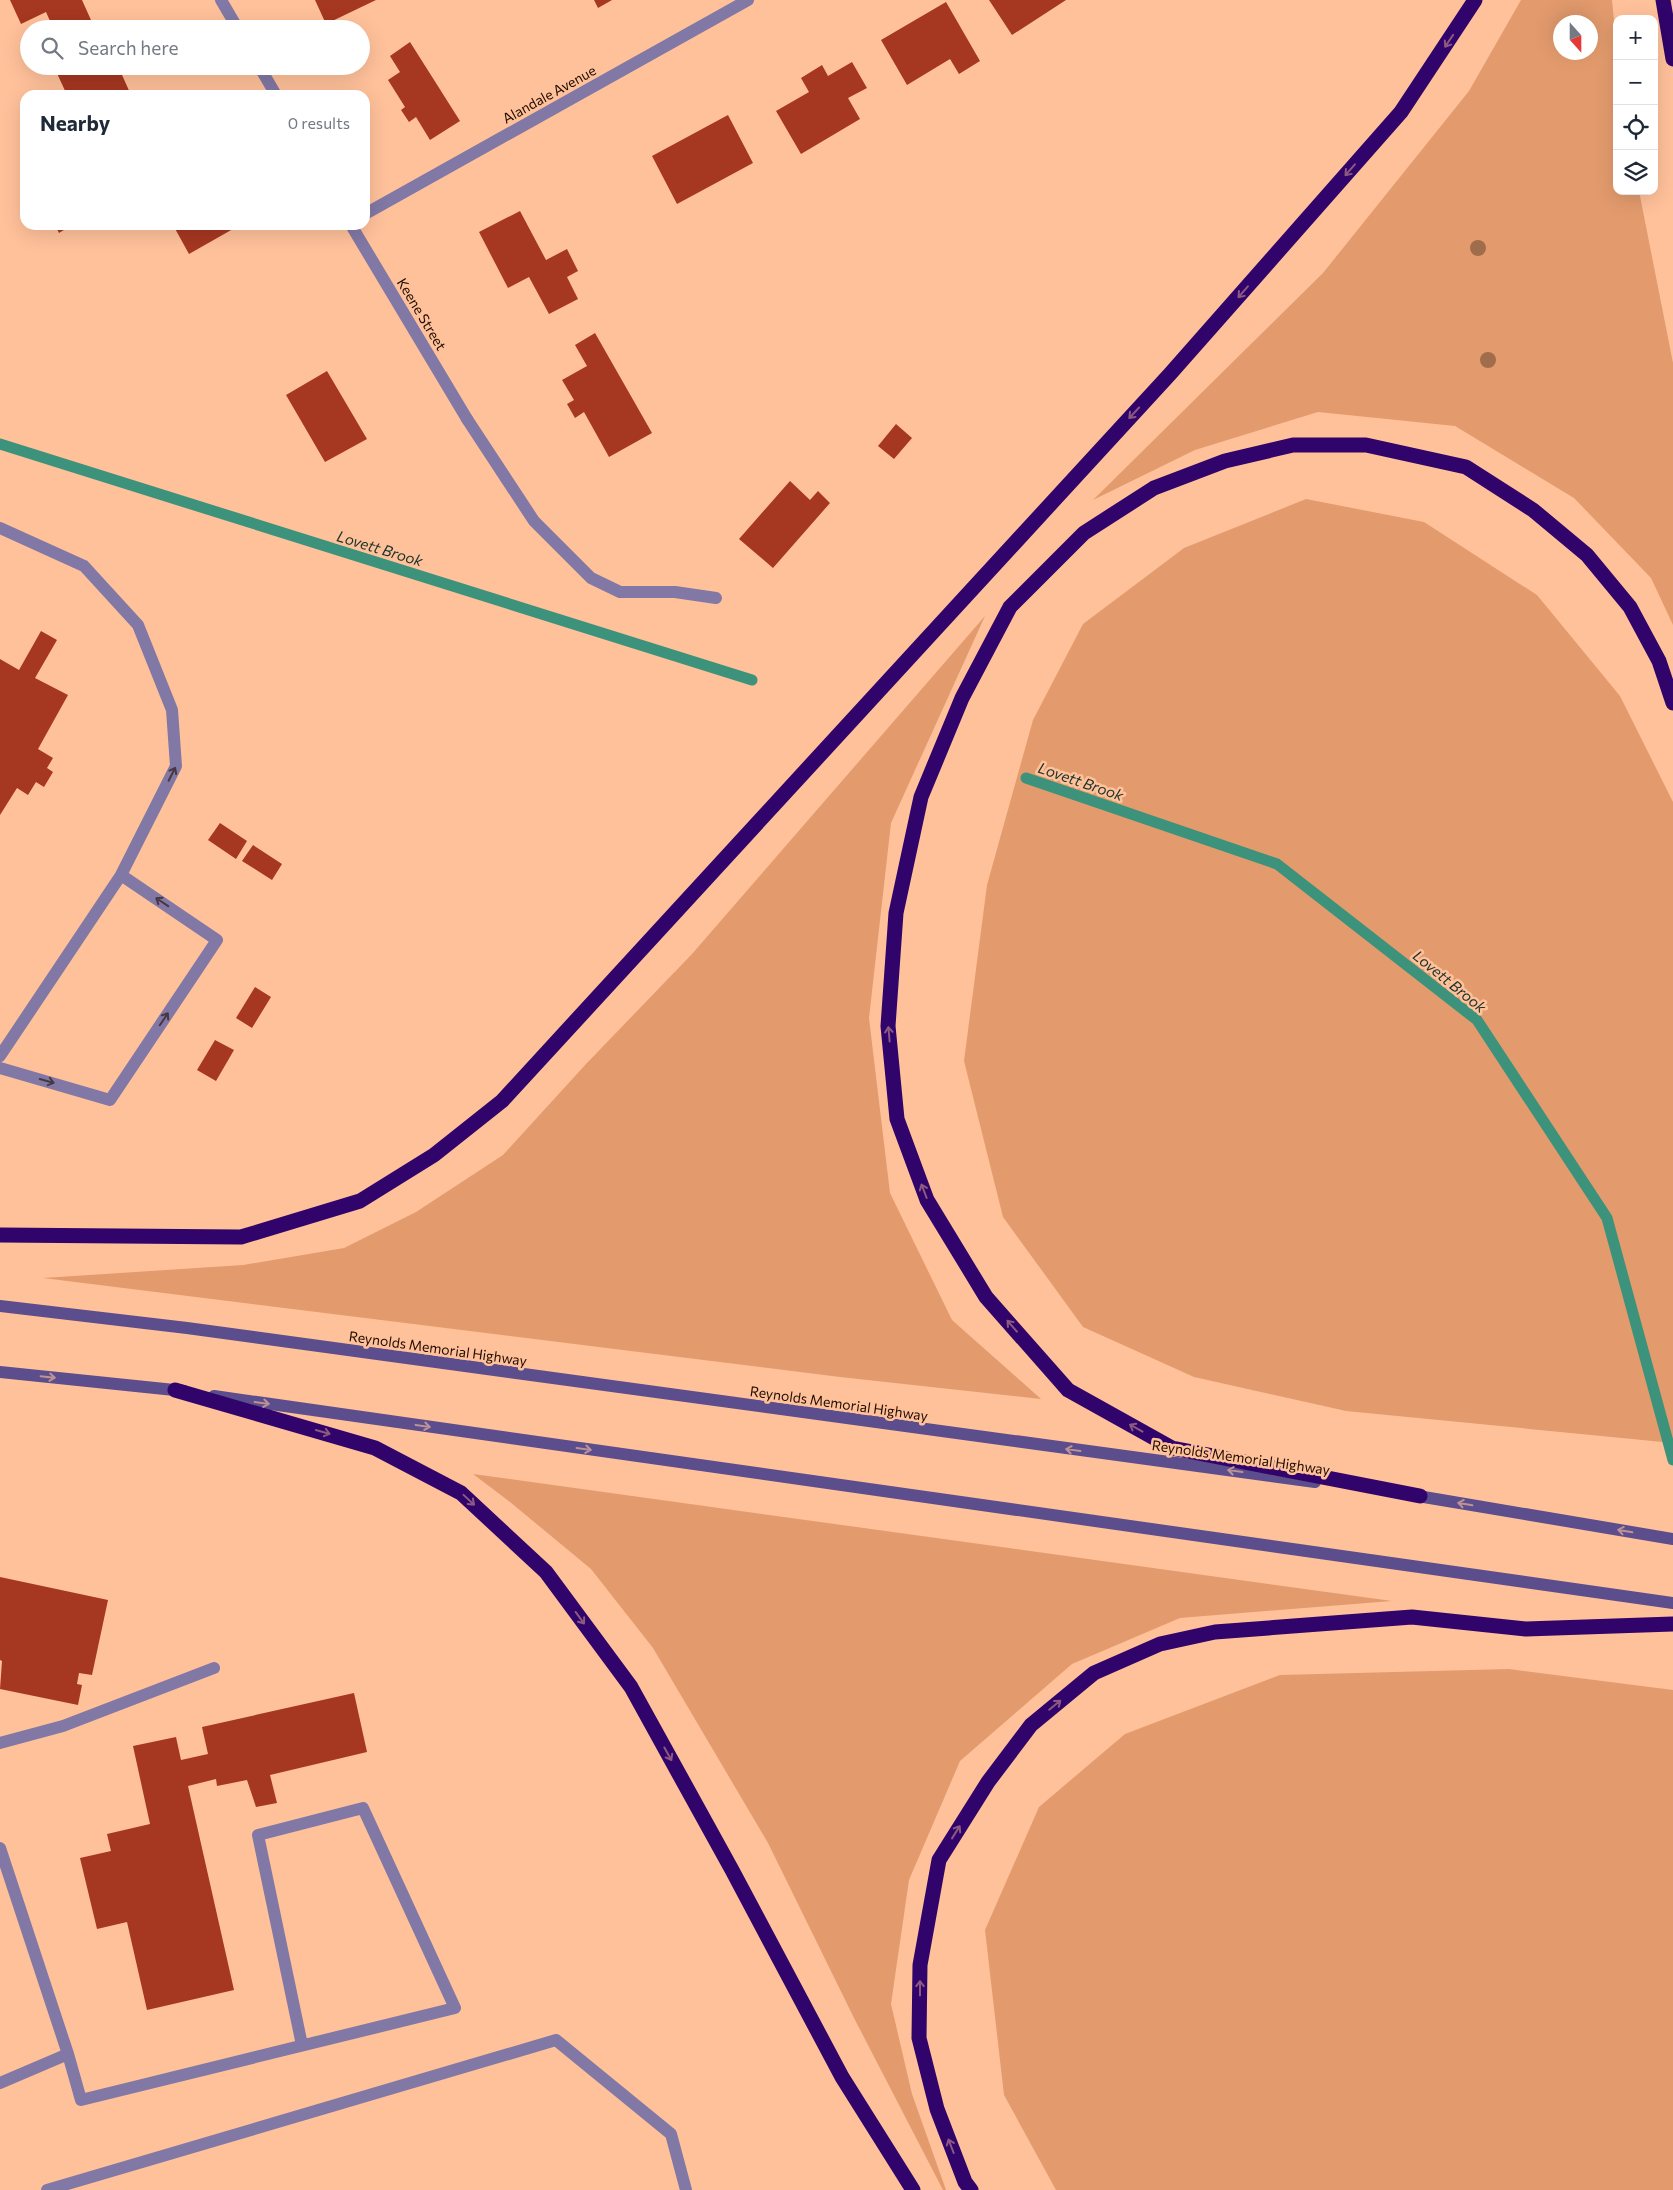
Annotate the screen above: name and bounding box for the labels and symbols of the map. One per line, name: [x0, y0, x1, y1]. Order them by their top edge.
north arrow: [1553, 15, 1598, 60]
one-way arrow: [1444, 34, 1454, 48]
street label: Alandale Avenue: [499, 61, 599, 127]
one-way arrow: [1344, 163, 1356, 176]
street label: Keene Street: [394, 275, 450, 353]
one-way arrow: [1237, 285, 1248, 298]
one-way arrow: [1128, 406, 1140, 419]
water label: Lovett Brook: [335, 526, 426, 570]
water label: Lovett Brook: [1036, 758, 1127, 804]
one-way arrow: [168, 766, 178, 781]
one-way arrow: [155, 897, 169, 908]
water label: Lovett Brook: [1410, 946, 1491, 1017]
one-way arrow: [159, 1012, 169, 1026]
one-way arrow: [885, 1026, 894, 1042]
one-way arrow: [38, 1077, 54, 1087]
one-way arrow: [919, 1184, 928, 1199]
one-way arrow: [1006, 1320, 1018, 1333]
street label: Reynolds Memorial Highway: [348, 1327, 528, 1369]
one-way arrow: [40, 1372, 56, 1382]
street label: Reynolds Memorial Highway: [749, 1382, 929, 1424]
one-way arrow: [254, 1398, 270, 1408]
one-way arrow: [414, 1421, 430, 1431]
one-way arrow: [1129, 1422, 1144, 1432]
one-way arrow: [314, 1428, 330, 1438]
street label: Reynolds Memorial Highway: [1151, 1436, 1331, 1478]
one-way arrow: [575, 1444, 591, 1454]
one-way arrow: [1066, 1445, 1082, 1455]
one-way arrow: [1227, 1466, 1243, 1476]
one-way arrow: [462, 1494, 475, 1506]
one-way arrow: [1457, 1499, 1473, 1509]
one-way arrow: [1617, 1526, 1633, 1536]
one-way arrow: [575, 1611, 585, 1625]
one-way arrow: [1048, 1699, 1061, 1710]
one-way arrow: [664, 1746, 673, 1761]
one-way arrow: [952, 1826, 962, 1840]
one-way arrow: [915, 1980, 924, 1996]
one-way arrow: [946, 2139, 955, 2154]

